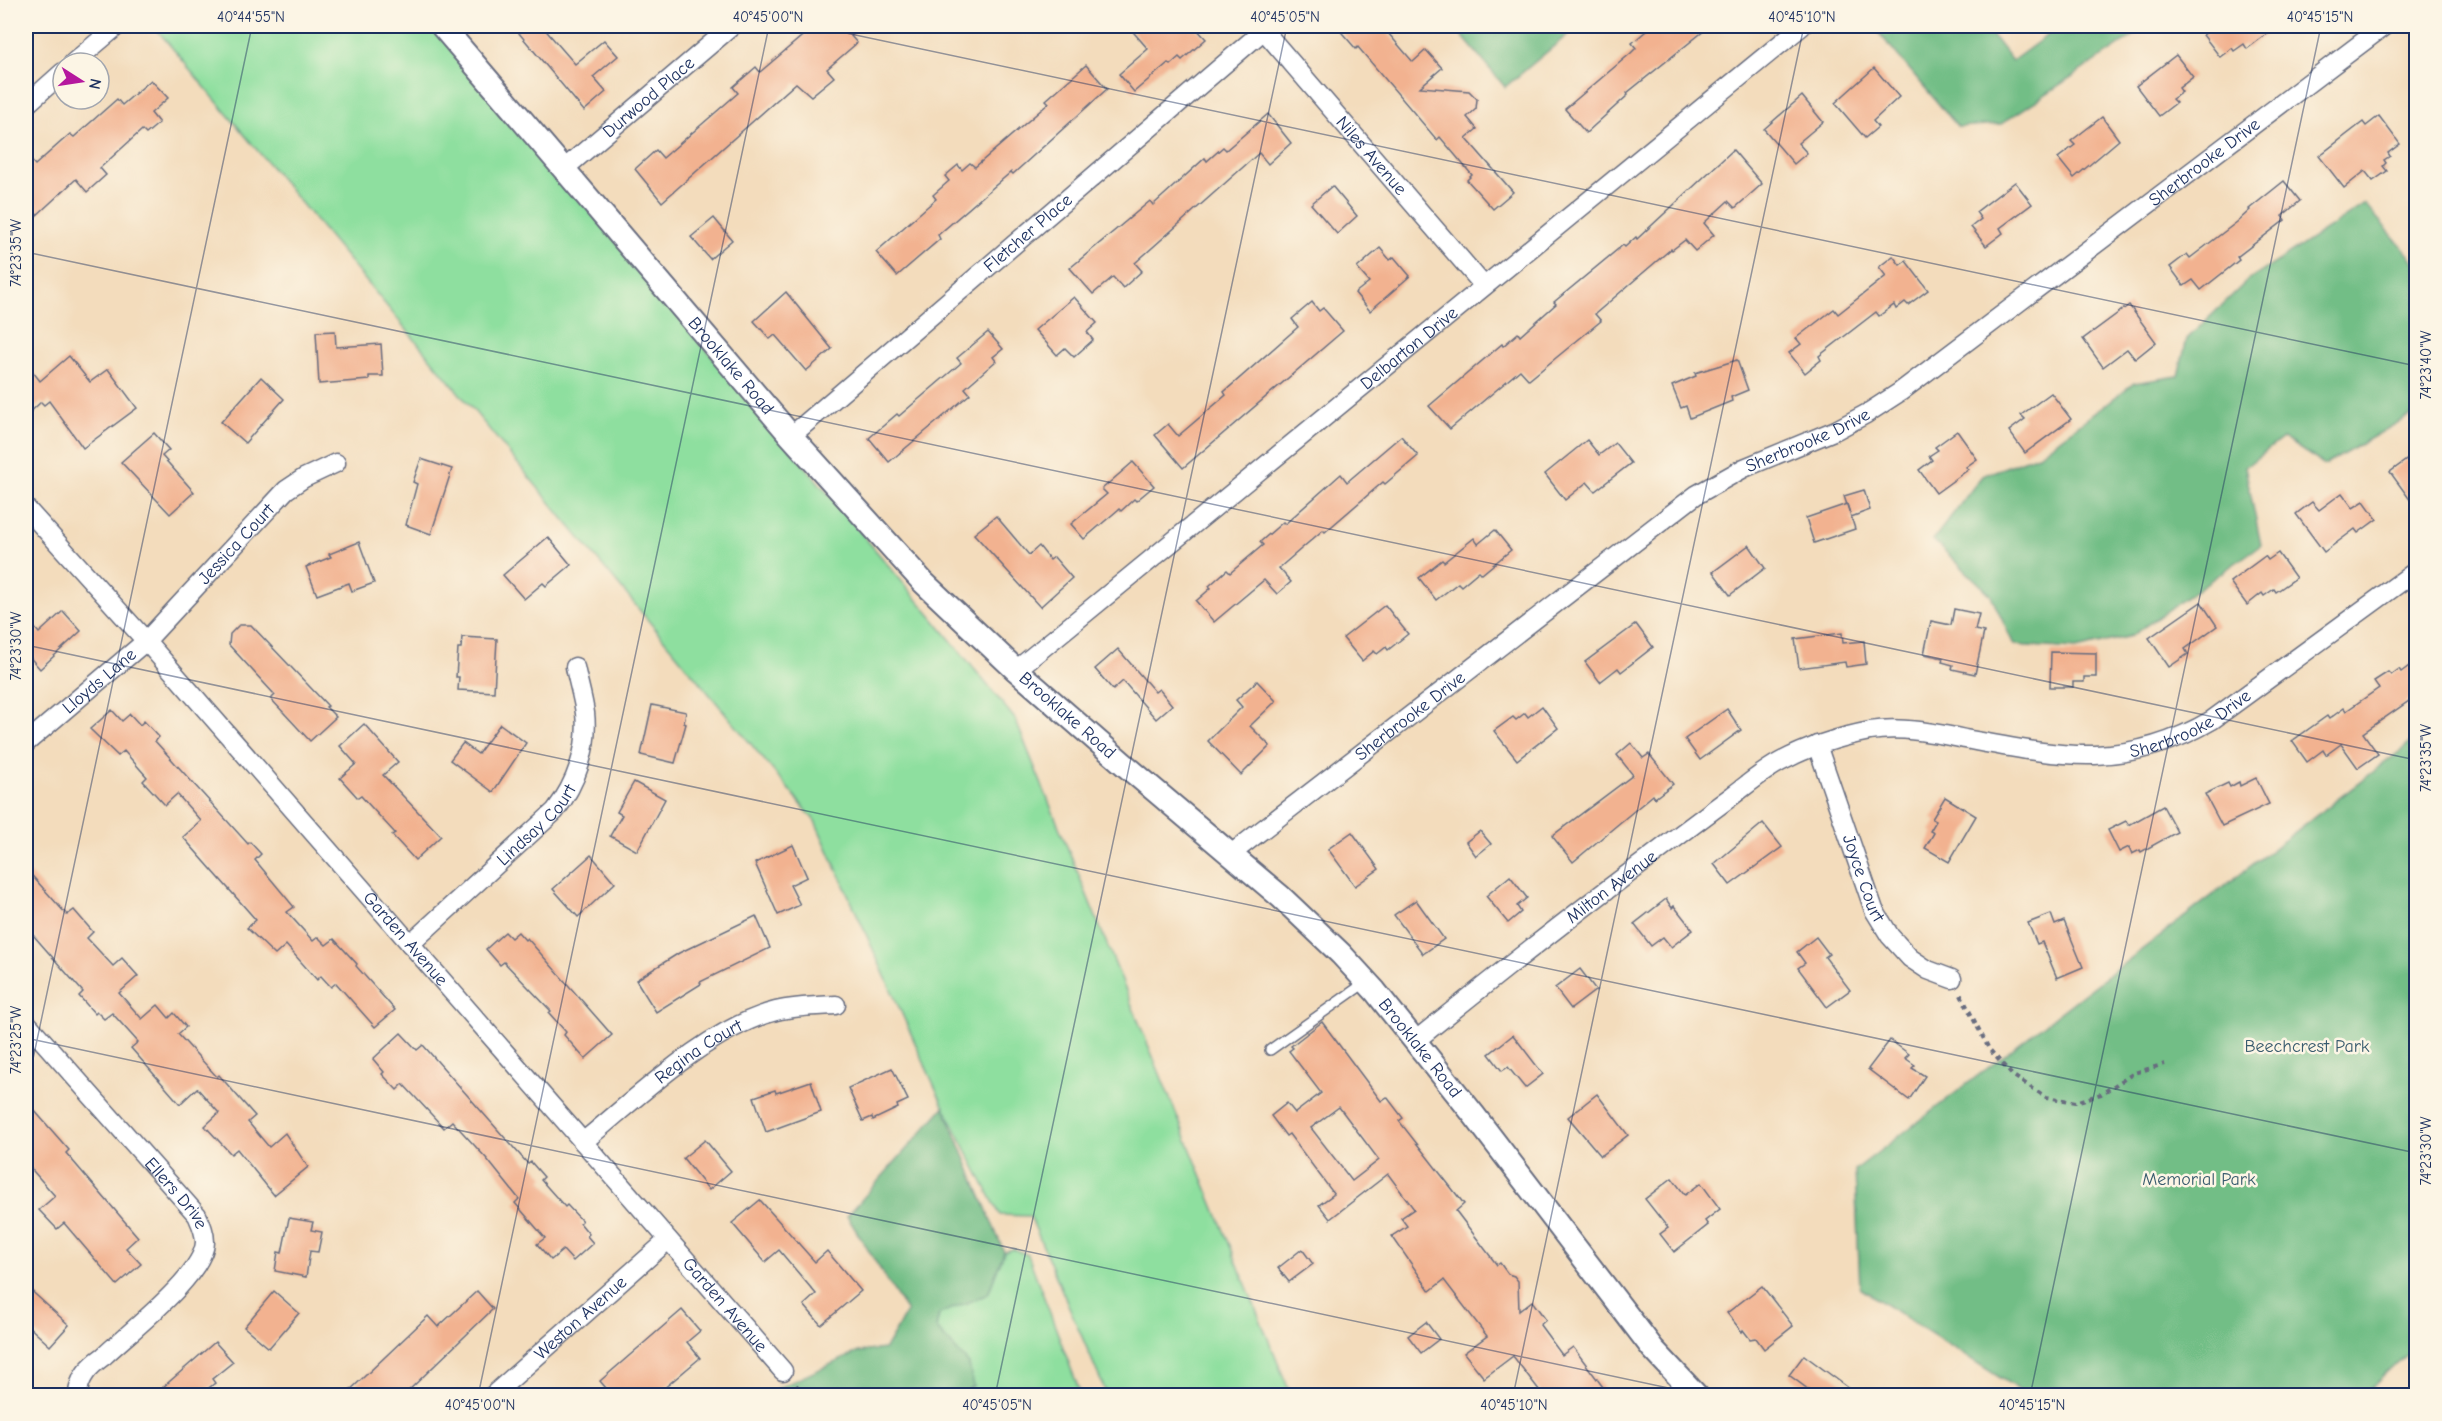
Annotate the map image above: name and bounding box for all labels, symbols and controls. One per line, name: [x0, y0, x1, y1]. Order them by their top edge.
text: 40°44'55"N: [217, 8, 285, 26]
text: 40°45'00"N: [733, 8, 803, 26]
text: 40°45'05"N: [1250, 8, 1320, 26]
text: 40°45'10"N: [1768, 8, 1836, 26]
text: 40°45'15"N: [2287, 8, 2353, 26]
north arrow: [51, 51, 111, 111]
street label: Durwood Place: [599, 53, 699, 142]
text: N: [85, 77, 105, 91]
street label: Niles Avenue: [1332, 112, 1411, 200]
street label: Sherbrooke Drive: [2145, 114, 2264, 211]
street label: Fletcher Place: [980, 189, 1077, 277]
text: 74°23'35"W: [7, 219, 25, 287]
street label: Delbarton Drive: [1356, 302, 1462, 394]
street label: Brooklake Road: [683, 313, 778, 419]
text: 74°23'40"W: [2417, 331, 2435, 399]
street label: Sherbrooke Drive: [1743, 404, 1874, 477]
street label: Jessica Court: [194, 499, 280, 589]
text: 74°23'30"W: [7, 611, 25, 681]
street label: Lloyds Lane: [58, 644, 141, 718]
street label: Sherbrooke Drive: [1351, 667, 1469, 765]
street label: Brooklake Road: [1015, 668, 1120, 763]
street label: Sherbrooke Drive: [2128, 685, 2255, 762]
text: 74°23'35"W: [2417, 724, 2435, 792]
street label: Lindsay Court: [493, 780, 581, 870]
street label: Joyce Court: [1838, 832, 1889, 927]
street label: Milton Avenue: [1562, 846, 1661, 928]
street label: Garden Avenue: [358, 887, 452, 990]
street label: Brooklake Road: [1374, 994, 1466, 1102]
text: 74°23'25"W: [7, 1006, 25, 1074]
street label: Regina Court: [651, 1015, 746, 1088]
park label: Beechcrest Park: [2244, 1036, 2370, 1057]
text: 74°23'30"W: [2417, 1116, 2435, 1186]
street label: Ellers Drive: [140, 1153, 212, 1232]
park label: Memorial Park: [2142, 1169, 2256, 1190]
street label: Garden Avenue: [678, 1254, 772, 1356]
street label: Weston Avenue: [530, 1272, 631, 1364]
text: 40°45'00"N: [445, 1396, 515, 1414]
text: 40°45'05"N: [962, 1396, 1032, 1414]
text: 40°45'10"N: [1480, 1396, 1548, 1414]
text: 40°45'15"N: [1999, 1396, 2065, 1414]

